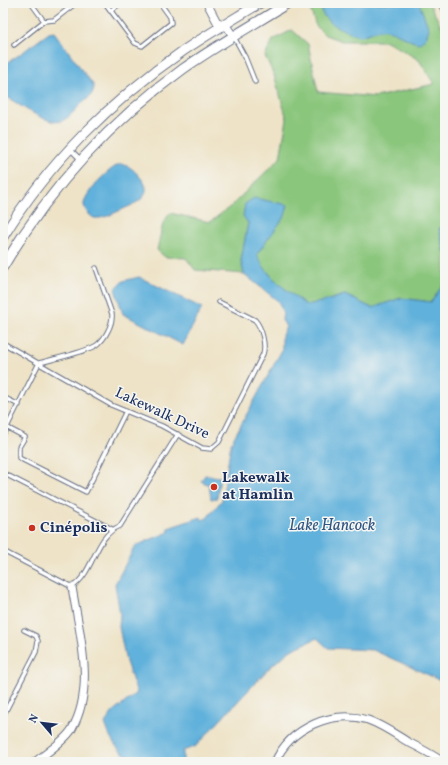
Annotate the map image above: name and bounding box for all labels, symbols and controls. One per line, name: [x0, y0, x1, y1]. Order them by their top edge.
street label: Lakewalk Drive: [111, 383, 213, 445]
place label: Lakewalk at Hamlin: [222, 468, 293, 506]
marker: Lakewalk at Hamlin: [209, 482, 219, 492]
water label: Lake Hancock: [289, 515, 376, 537]
place label: Cinépolis: [40, 518, 108, 539]
marker: Cinépolis: [27, 523, 37, 533]
north arrow: [22, 703, 62, 743]
text: N: [26, 712, 43, 726]

